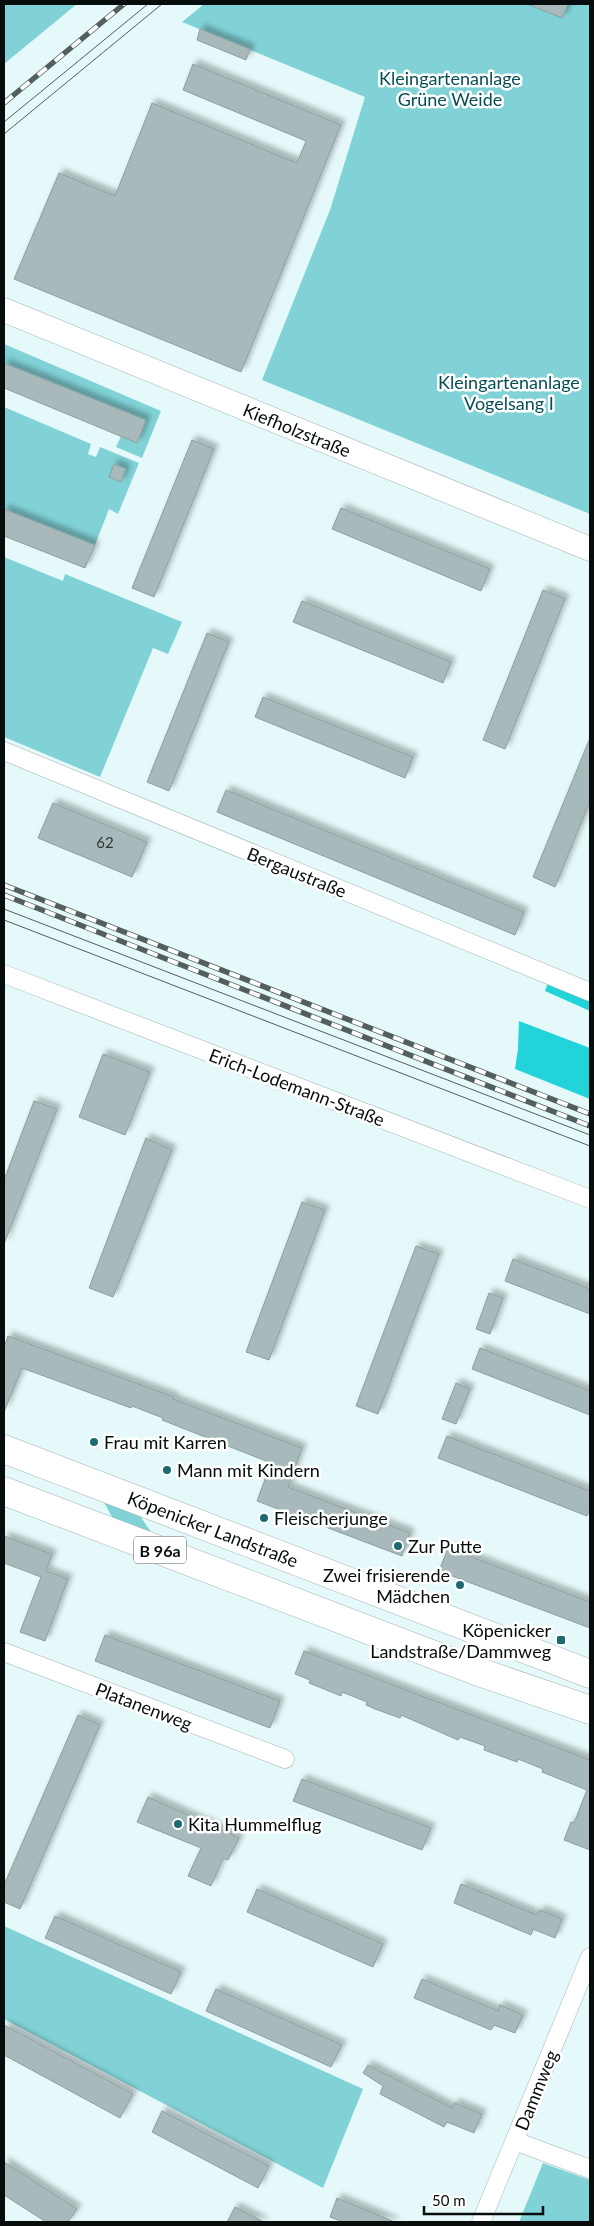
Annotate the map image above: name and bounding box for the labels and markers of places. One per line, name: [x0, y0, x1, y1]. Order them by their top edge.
place label: Frau mit Karren: [104, 1431, 227, 1453]
marker: Frau mit Karren: [88, 1436, 100, 1448]
place label: Mann mit Kindern: [177, 1459, 320, 1481]
marker: Mann mit Kindern: [161, 1464, 173, 1476]
place label: Fleischerjunge: [274, 1507, 388, 1529]
marker: Fleischerjunge: [258, 1512, 270, 1524]
place label: Zur Putte: [408, 1535, 482, 1557]
marker: Zur Putte: [392, 1540, 404, 1552]
place label: Zwei frisierende Mädchen: [323, 1564, 450, 1607]
marker: Zwei frisierende Mädchen: [454, 1579, 466, 1591]
place label: Köpenicker Landstraße/Dammweg: [370, 1619, 551, 1662]
marker: Köpenicker Landstraße/Dammweg: [555, 1634, 567, 1646]
place label: Kita Hummelflug: [188, 1813, 321, 1835]
marker: Kita Hummelflug: [172, 1818, 184, 1830]

